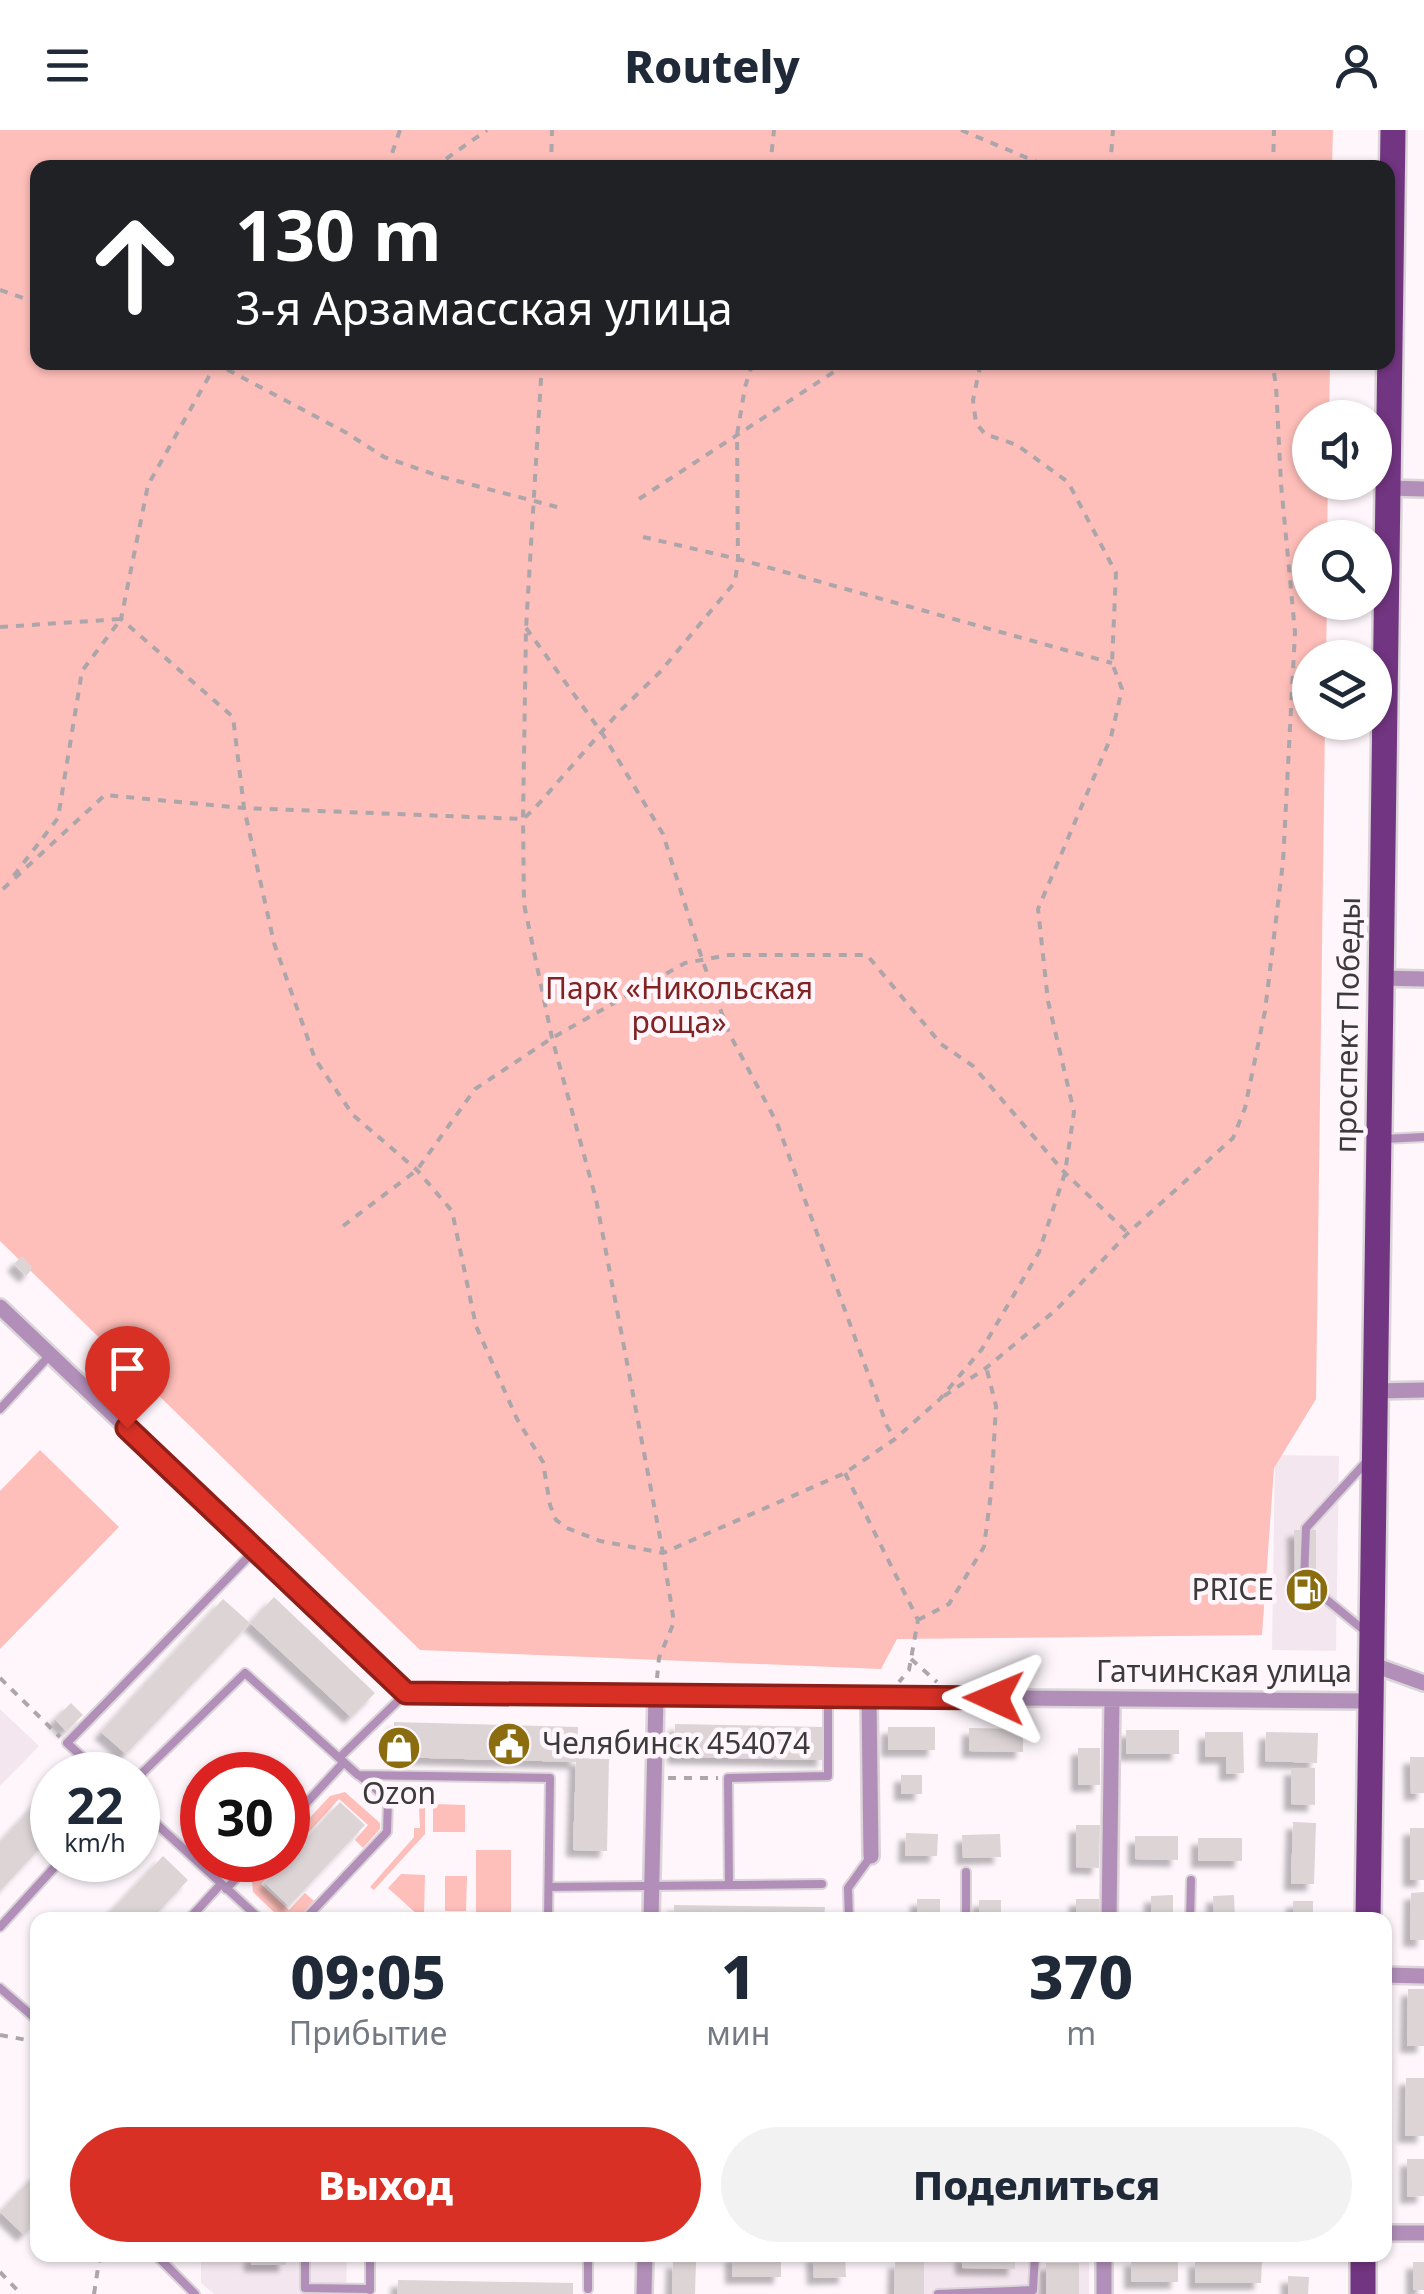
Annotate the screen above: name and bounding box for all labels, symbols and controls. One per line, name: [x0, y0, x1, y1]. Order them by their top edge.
text: Routely: [624, 35, 800, 96]
icon: menu: [40, 38, 95, 93]
icon: person: [1329, 38, 1384, 93]
text: 130 m: [235, 186, 442, 282]
icon: ahead: [70, 200, 200, 330]
text: 3-я Арзамасская улица: [235, 277, 733, 338]
map controls: [1292, 400, 1392, 740]
button: sound: [1292, 400, 1392, 500]
button: search: [1292, 520, 1392, 620]
button: layers: [1292, 640, 1392, 740]
street label: проспект Победы: [1324, 896, 1369, 1153]
park label: Парк «Никольская роща»: [545, 967, 813, 1042]
pin: [85, 1326, 170, 1429]
icon: arrive: [100, 1341, 155, 1396]
fuel station icon: PRICE: [1284, 1567, 1330, 1613]
place label: PRICE: [1191, 1568, 1274, 1609]
position arrow: [942, 1646, 1046, 1750]
street label: Гатчинская улица: [1096, 1650, 1352, 1691]
public building icon: Челябинск 454074: [486, 1721, 532, 1767]
place label: Челябинск 454074: [542, 1722, 810, 1763]
shop icon: Ozon: [376, 1725, 422, 1771]
speed limit sign: 30: [180, 1752, 310, 1882]
text: 22: [66, 1771, 124, 1839]
place label: Ozon: [362, 1772, 436, 1813]
text: km/h: [64, 1825, 126, 1859]
text: 09:05: [290, 1935, 446, 2017]
text: 1: [721, 1935, 756, 2017]
text: 370: [1029, 1935, 1133, 2017]
text: Прибытие: [289, 2011, 447, 2054]
text: мин: [706, 2011, 770, 2054]
text: m: [1066, 2011, 1096, 2054]
button: Выход: [70, 2127, 701, 2242]
button: Поделиться: [721, 2127, 1352, 2242]

